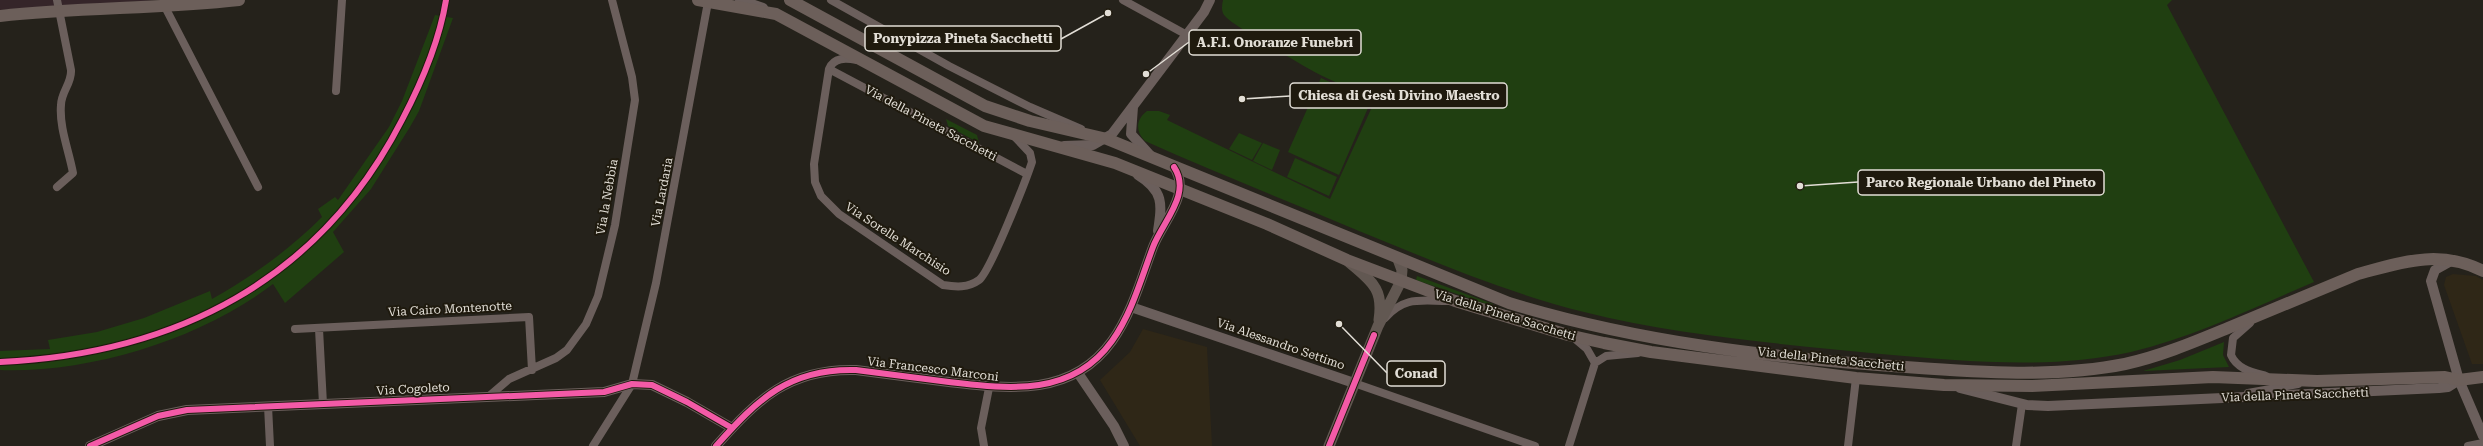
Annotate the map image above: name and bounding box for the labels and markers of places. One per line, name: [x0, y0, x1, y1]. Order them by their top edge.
callout: Ponypizza Pineta Sacchetti: [865, 26, 1061, 51]
callout: A.F.I. Onoranze Funebri: [1189, 30, 1361, 55]
callout: Chiesa di Gesù Divino Maestro: [1290, 83, 1507, 108]
callout: Parco Regionale Urbano del Pineto: [1858, 170, 2104, 195]
callout: Conad: [1387, 361, 1445, 386]

